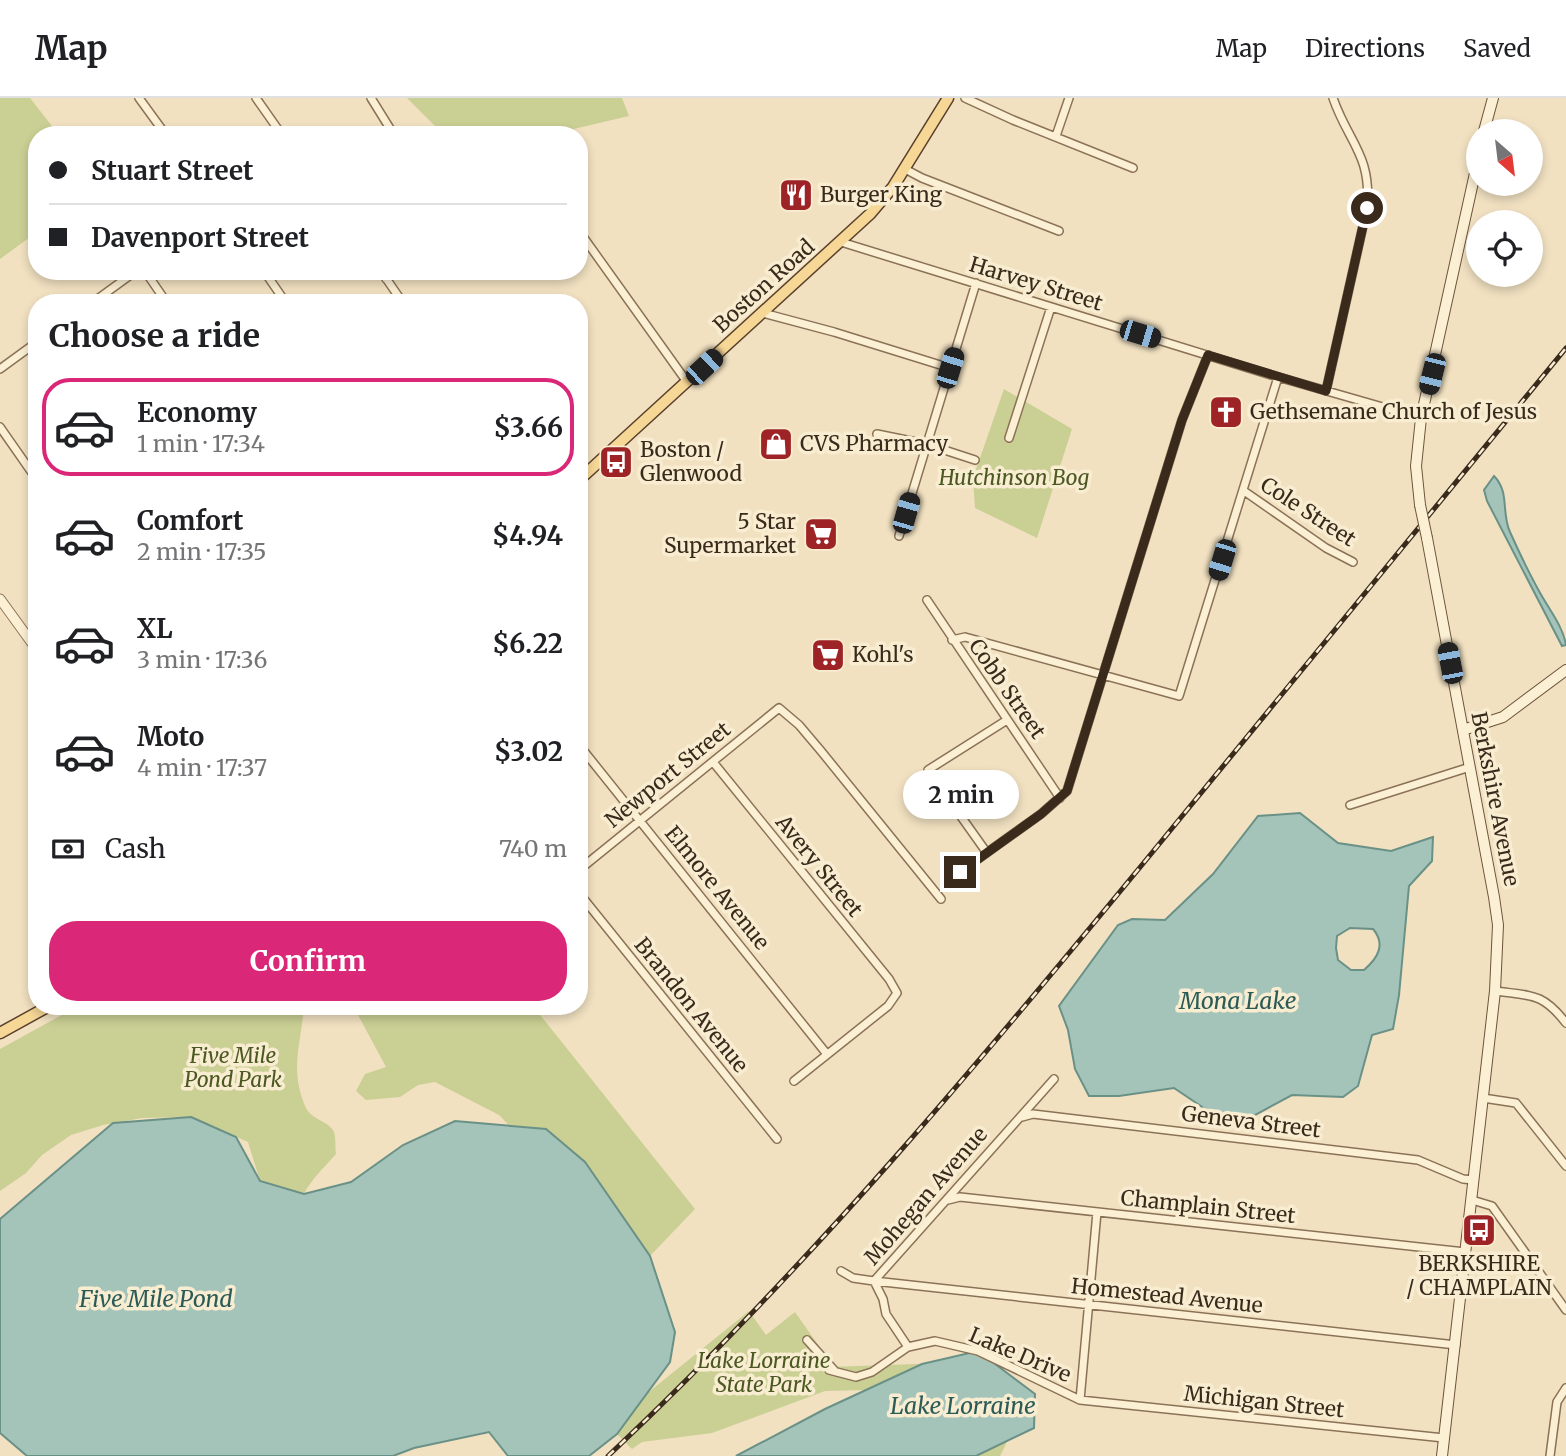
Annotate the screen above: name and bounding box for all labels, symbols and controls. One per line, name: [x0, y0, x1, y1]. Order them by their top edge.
text: Map: [35, 28, 108, 69]
text: Map: [1216, 33, 1267, 64]
text: Directions: [1305, 33, 1425, 64]
text: Saved: [1463, 33, 1531, 64]
north arrow: [1466, 119, 1544, 196]
map controls: [1466, 119, 1543, 287]
text: Stuart Street: [91, 154, 253, 187]
restaurant icon: Burger King: [777, 176, 815, 214]
place label: Burger King: [820, 181, 943, 208]
route start: [1351, 192, 1383, 224]
button: locate: [1466, 210, 1543, 287]
text: Davenport Street: [91, 221, 309, 254]
street label: Boston Road: [707, 233, 820, 338]
street label: Harvey Street: [966, 250, 1106, 317]
text: Choose a ride: [49, 316, 260, 356]
car: [1117, 318, 1164, 350]
car: [682, 345, 727, 389]
car: [934, 345, 967, 391]
car: [1417, 351, 1448, 397]
church icon: Gethsemane Church of Jesus: [1207, 393, 1245, 431]
icon: car: [53, 396, 116, 459]
text: Economy: [137, 396, 257, 429]
place label: Gethsemane Church of Jesus: [1250, 398, 1537, 425]
text: $3.66: [494, 411, 563, 444]
shop icon: CVS Pharmacy: [757, 425, 795, 463]
text: 1 min · 17:34: [137, 429, 265, 458]
place label: CVS Pharmacy: [800, 430, 949, 457]
place label: Boston / Glenwood: [640, 436, 742, 487]
bus stop icon: Boston / Glenwood: [597, 443, 635, 481]
park label: Hutchinson Bog: [938, 464, 1090, 491]
street label: Cole Street: [1256, 471, 1361, 552]
car: [891, 490, 922, 536]
icon: car: [53, 504, 116, 567]
text: Comfort: [137, 504, 243, 537]
place label: 5 Star Supermarket: [664, 508, 796, 559]
supermarket icon: 5 Star Supermarket: [802, 515, 840, 553]
text: $4.94: [492, 519, 563, 552]
text: 2 min · 17:35: [137, 537, 266, 566]
car: [1206, 537, 1239, 583]
icon: car: [53, 612, 116, 675]
text: XL: [137, 612, 173, 645]
text: $6.22: [492, 627, 563, 660]
street label: Cobb Street: [963, 633, 1052, 744]
supermarket icon: Kohl's: [809, 636, 847, 674]
car: [1436, 640, 1465, 686]
place label: Kohl's: [852, 641, 913, 668]
text: 3 min · 17:36: [137, 645, 267, 674]
street label: Berkshire Avenue: [1465, 709, 1526, 888]
street label: Newport Street: [599, 716, 736, 834]
icon: car: [53, 720, 116, 783]
text: Moto: [137, 720, 204, 753]
text: $3.02: [494, 735, 563, 768]
text: 4 min · 17:37: [137, 753, 267, 782]
callout: 2 min: [902, 770, 1018, 820]
text: 2 min: [928, 780, 994, 809]
street label: Avery Street: [769, 809, 869, 922]
street label: Elmore Avenue: [659, 820, 776, 955]
icon: cash: [49, 830, 87, 868]
text: Cash: [105, 832, 166, 865]
text: 740 m: [499, 834, 567, 863]
route end: [944, 856, 976, 888]
button: Confirm: [49, 921, 567, 1001]
street label: Brandon Avenue: [629, 932, 754, 1078]
water label: Mona Lake: [1178, 986, 1297, 1015]
park label: Five Mile Pond Park: [184, 1042, 282, 1093]
street label: Geneva Street: [1180, 1100, 1322, 1143]
street label: Mohegan Avenue: [858, 1121, 993, 1270]
street label: Champlain Street: [1119, 1184, 1297, 1229]
bus stop icon: BERKSHIRE / CHAMPLAIN: [1460, 1211, 1498, 1249]
place label: BERKSHIRE / CHAMPLAIN: [1406, 1250, 1552, 1301]
street label: Homestead Avenue: [1070, 1272, 1264, 1319]
water label: Five Mile Pond: [78, 1284, 233, 1313]
street label: Lake Drive: [965, 1321, 1075, 1388]
park label: Lake Lorraine State Park: [698, 1347, 830, 1398]
street label: Michigan Street: [1183, 1380, 1346, 1423]
water label: Lake Lorraine: [890, 1391, 1036, 1420]

